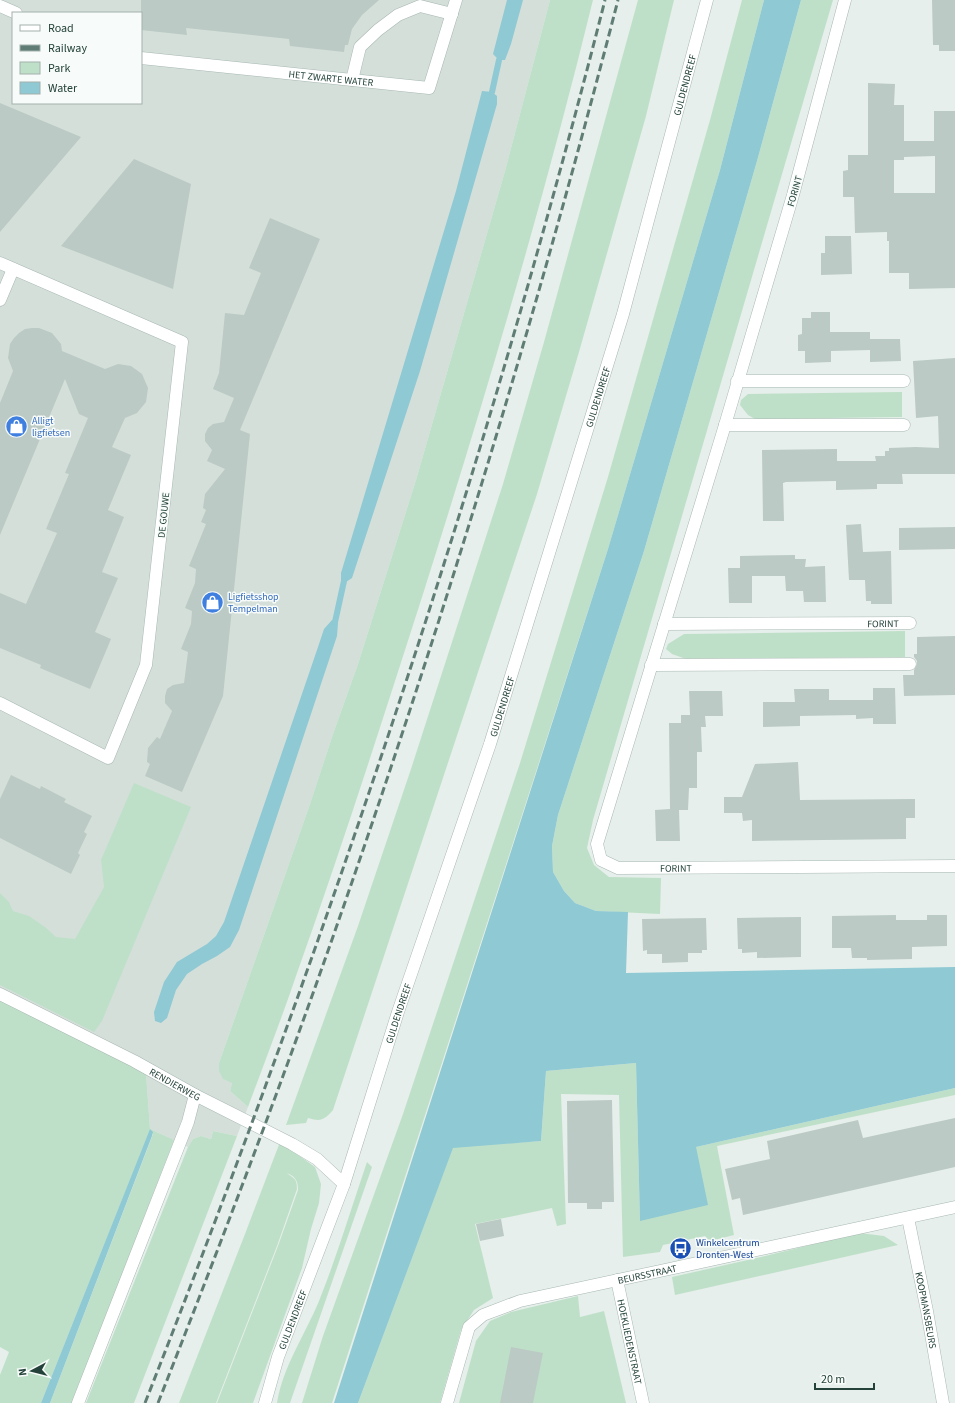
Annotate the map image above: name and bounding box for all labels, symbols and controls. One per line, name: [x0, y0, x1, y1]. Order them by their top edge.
legend: [12, 12, 142, 104]
text: Road: [48, 20, 74, 37]
text: Railway: [48, 40, 87, 57]
street label: GULDENDREEF: [670, 53, 700, 117]
text: Park: [48, 60, 70, 77]
street label: HET ZWARTE WATER: [288, 67, 374, 90]
text: Water: [48, 80, 78, 97]
street label: FORINT: [784, 174, 806, 208]
street label: GULDENDREEF: [582, 365, 614, 429]
shop icon: Alligt ligfietsen: [3, 413, 29, 439]
place label: Alligt ligfietsen: [32, 414, 70, 440]
street label: DE GOUWE: [155, 492, 173, 539]
shop icon: Ligfietsshop Tempelman: [200, 589, 226, 615]
place label: Ligfietsshop Tempelman: [228, 590, 279, 616]
street label: FORINT: [867, 617, 899, 631]
street label: GULDENDREEF: [487, 675, 519, 739]
street label: FORINT: [660, 862, 692, 876]
street label: GULDENDREEF: [382, 981, 415, 1046]
street label: RENDIERWEG: [147, 1065, 203, 1105]
bus stop icon: Winkelcentrum Dronten-West: [668, 1235, 694, 1261]
place label: Winkelcentrum Dronten-West: [696, 1236, 759, 1262]
street label: BEURSSTRAAT: [616, 1261, 679, 1288]
street label: KOOPMANSBEURS: [911, 1271, 939, 1350]
street label: GULDENDREEF: [276, 1288, 311, 1352]
street label: HOEKLIEDENSTRAAT: [613, 1298, 645, 1386]
north arrow: [12, 1351, 52, 1391]
scale bar: [815, 1365, 874, 1391]
text: N: [15, 1368, 30, 1377]
text: 20 m: [821, 1371, 845, 1388]

